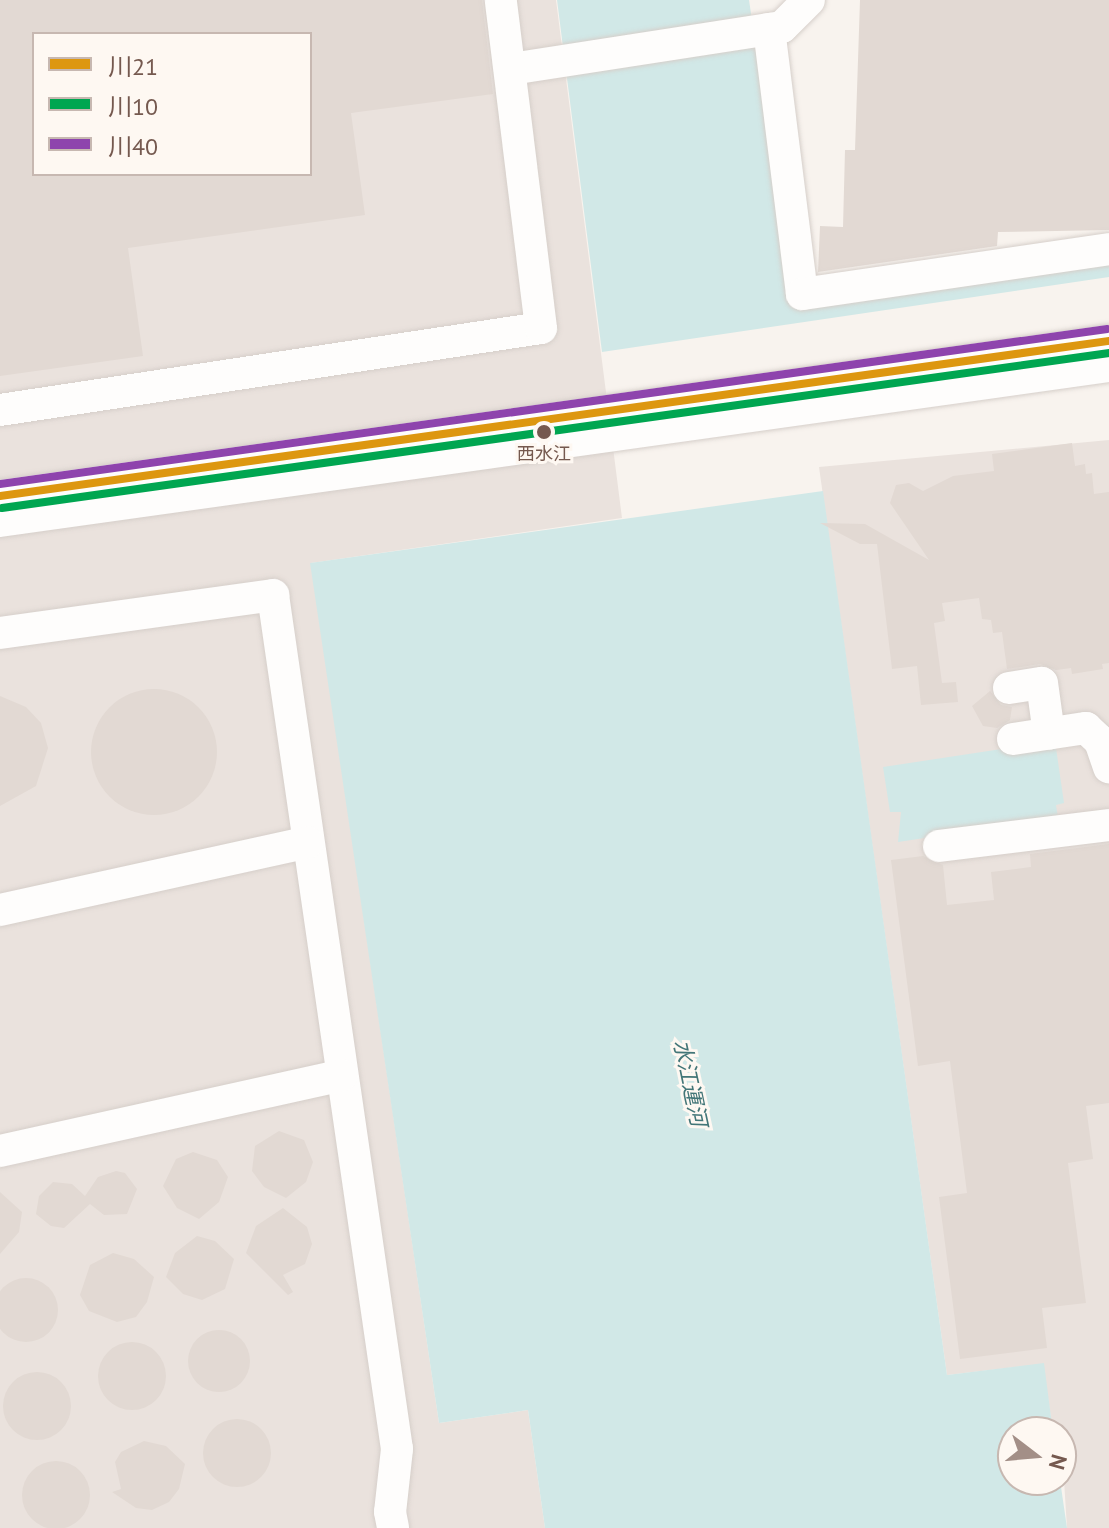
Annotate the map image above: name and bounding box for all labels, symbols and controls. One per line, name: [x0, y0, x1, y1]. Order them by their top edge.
legend: [32, 32, 312, 176]
text: 川21: [108, 51, 158, 82]
text: 川10: [108, 91, 158, 122]
text: 川40: [108, 131, 158, 162]
marker: 西水江: [536, 424, 552, 440]
place label: 西水江: [517, 443, 571, 465]
water label: 水江運河: [668, 1037, 712, 1129]
north arrow: [997, 1416, 1077, 1496]
text: N: [1043, 1451, 1074, 1473]

